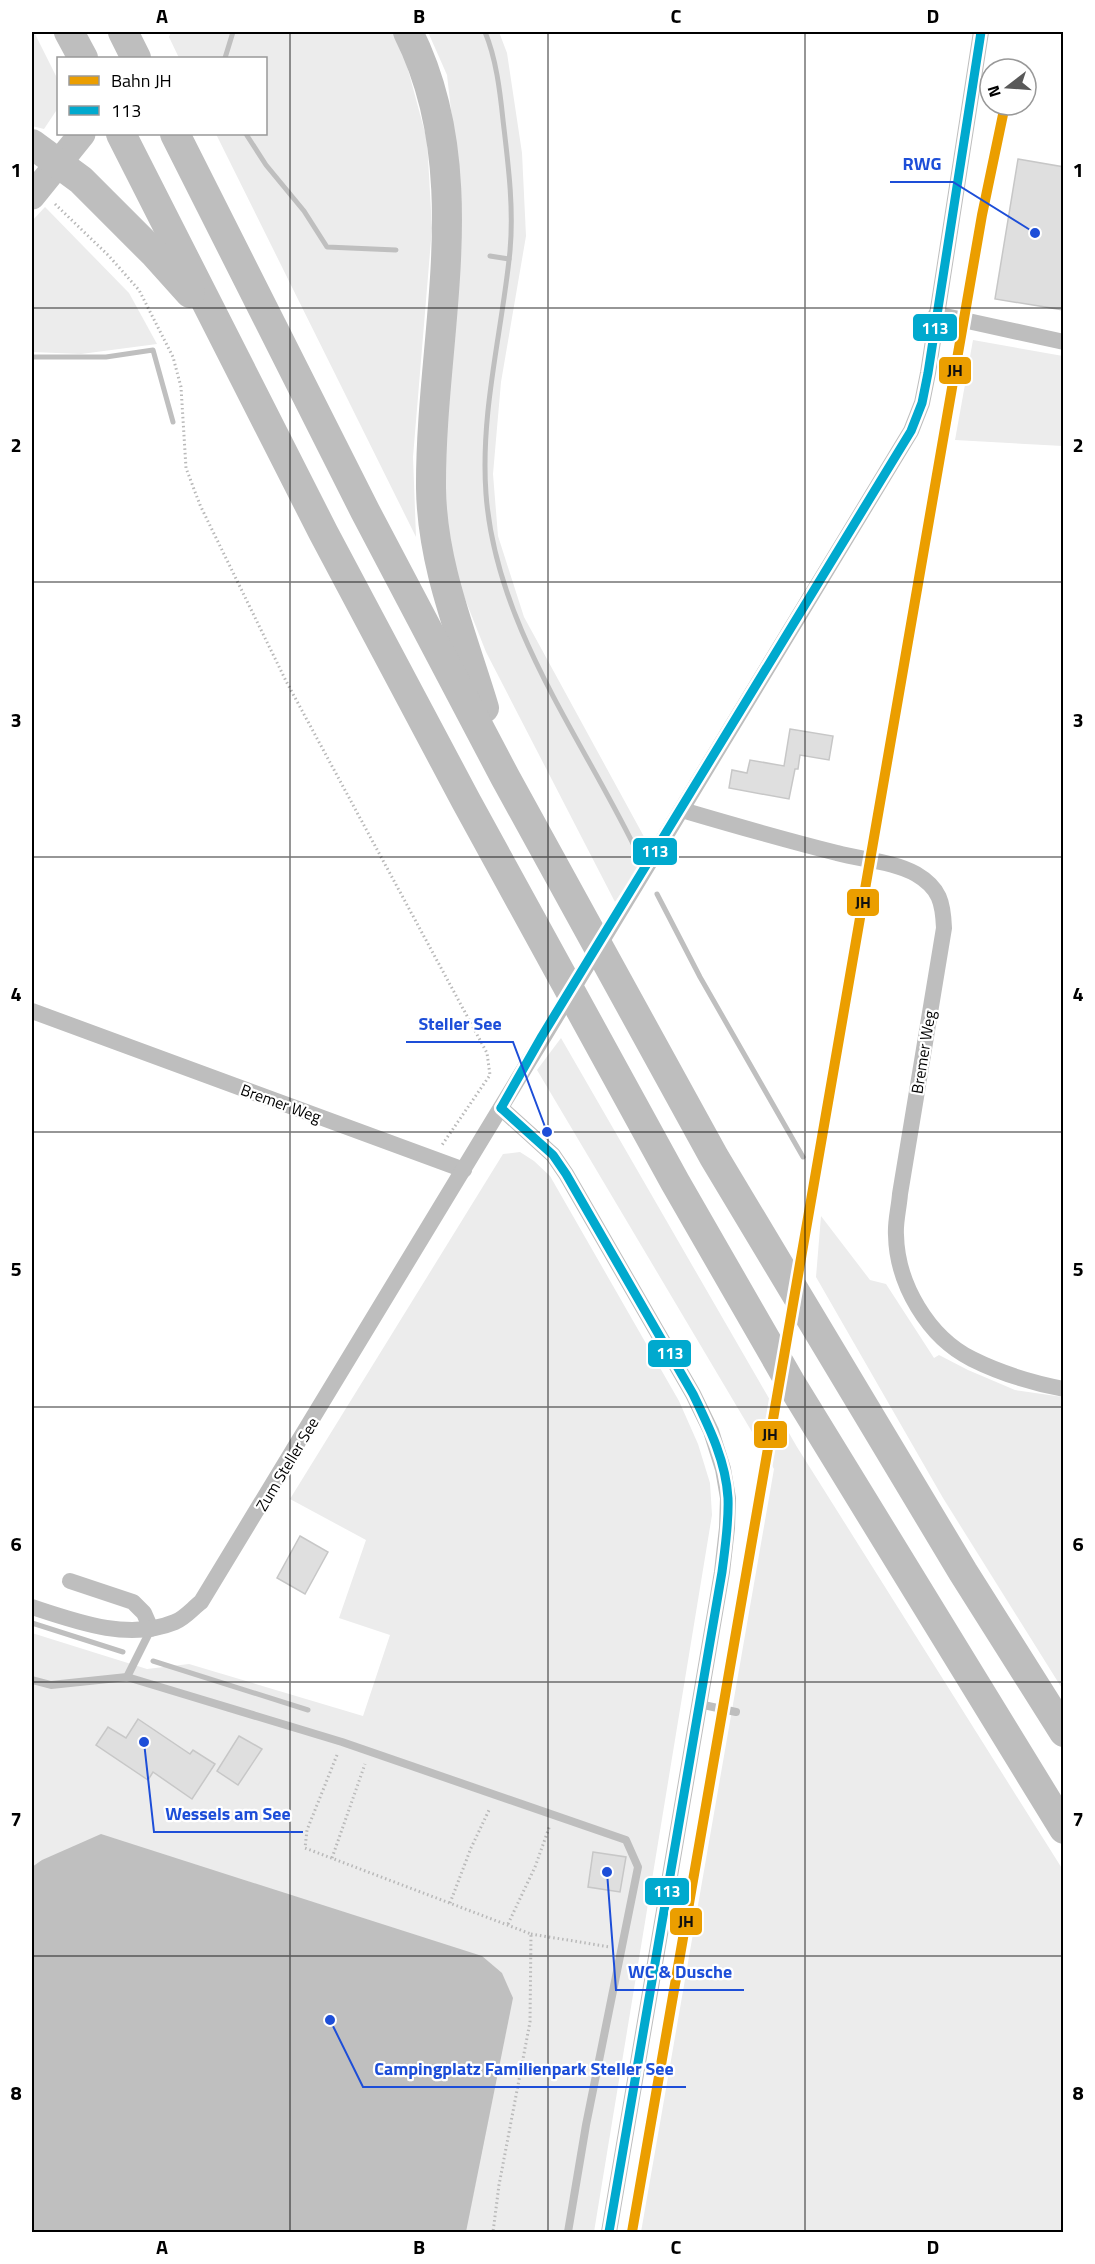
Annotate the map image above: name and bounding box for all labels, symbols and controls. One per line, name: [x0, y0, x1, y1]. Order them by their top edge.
text: A: [156, 0, 168, 31]
text: B: [413, 0, 425, 31]
text: C: [671, 0, 682, 31]
text: D: [927, 0, 939, 31]
legend: [57, 57, 267, 135]
north arrow: [978, 57, 1038, 117]
text: Bahn JH: [111, 67, 172, 94]
text: N: [981, 83, 1007, 100]
text: 113: [111, 97, 141, 124]
callout: RWG: [890, 146, 953, 182]
text: RWG: [903, 150, 941, 177]
text: 1: [10, 154, 22, 185]
text: 1: [1072, 154, 1084, 185]
line badge: 113: [912, 313, 958, 342]
text: 113: [922, 316, 948, 340]
line badge: JH: [938, 356, 972, 385]
text: JH: [947, 358, 963, 382]
text: 2: [10, 429, 22, 460]
text: 2: [1072, 429, 1084, 460]
text: 3: [10, 704, 22, 735]
text: 3: [1072, 704, 1084, 735]
line badge: 113: [632, 837, 678, 866]
text: 113: [642, 839, 668, 863]
line badge: JH: [846, 888, 880, 917]
text: JH: [855, 890, 871, 914]
text: 4: [10, 978, 22, 1009]
text: 4: [1072, 978, 1084, 1009]
callout: Steller See: [406, 1006, 513, 1042]
street label: Bremer Weg: [905, 1009, 941, 1095]
text: Steller See: [418, 1010, 502, 1037]
street label: Bremer Weg: [237, 1077, 325, 1129]
text: 5: [10, 1253, 22, 1284]
text: 5: [1072, 1253, 1084, 1284]
line badge: 113: [647, 1339, 692, 1368]
text: 113: [657, 1341, 683, 1365]
street label: Zum Steller See: [250, 1413, 324, 1515]
line badge: JH: [753, 1420, 788, 1449]
text: JH: [762, 1422, 778, 1446]
text: 6: [10, 1528, 22, 1559]
text: 6: [1072, 1528, 1084, 1559]
callout: Wessels am See: [154, 1796, 303, 1832]
text: Wessels am See: [165, 1800, 291, 1827]
text: 7: [10, 1803, 22, 1834]
text: 7: [1072, 1803, 1084, 1834]
line badge: 113: [644, 1877, 690, 1906]
text: 113: [654, 1879, 680, 1903]
line badge: JH: [669, 1907, 703, 1936]
text: JH: [678, 1909, 694, 1933]
callout: WC & Dusche: [616, 1954, 744, 1990]
text: WC & Dusche: [628, 1958, 732, 1985]
callout: Campingplatz Familienpark Steller See: [363, 2051, 686, 2087]
text: Campingplatz Familienpark Steller See: [374, 2055, 674, 2082]
text: 8: [10, 2077, 22, 2108]
text: 8: [1072, 2077, 1084, 2108]
text: A: [156, 2231, 168, 2262]
text: B: [413, 2231, 425, 2262]
text: C: [671, 2231, 682, 2262]
text: D: [927, 2231, 939, 2262]

